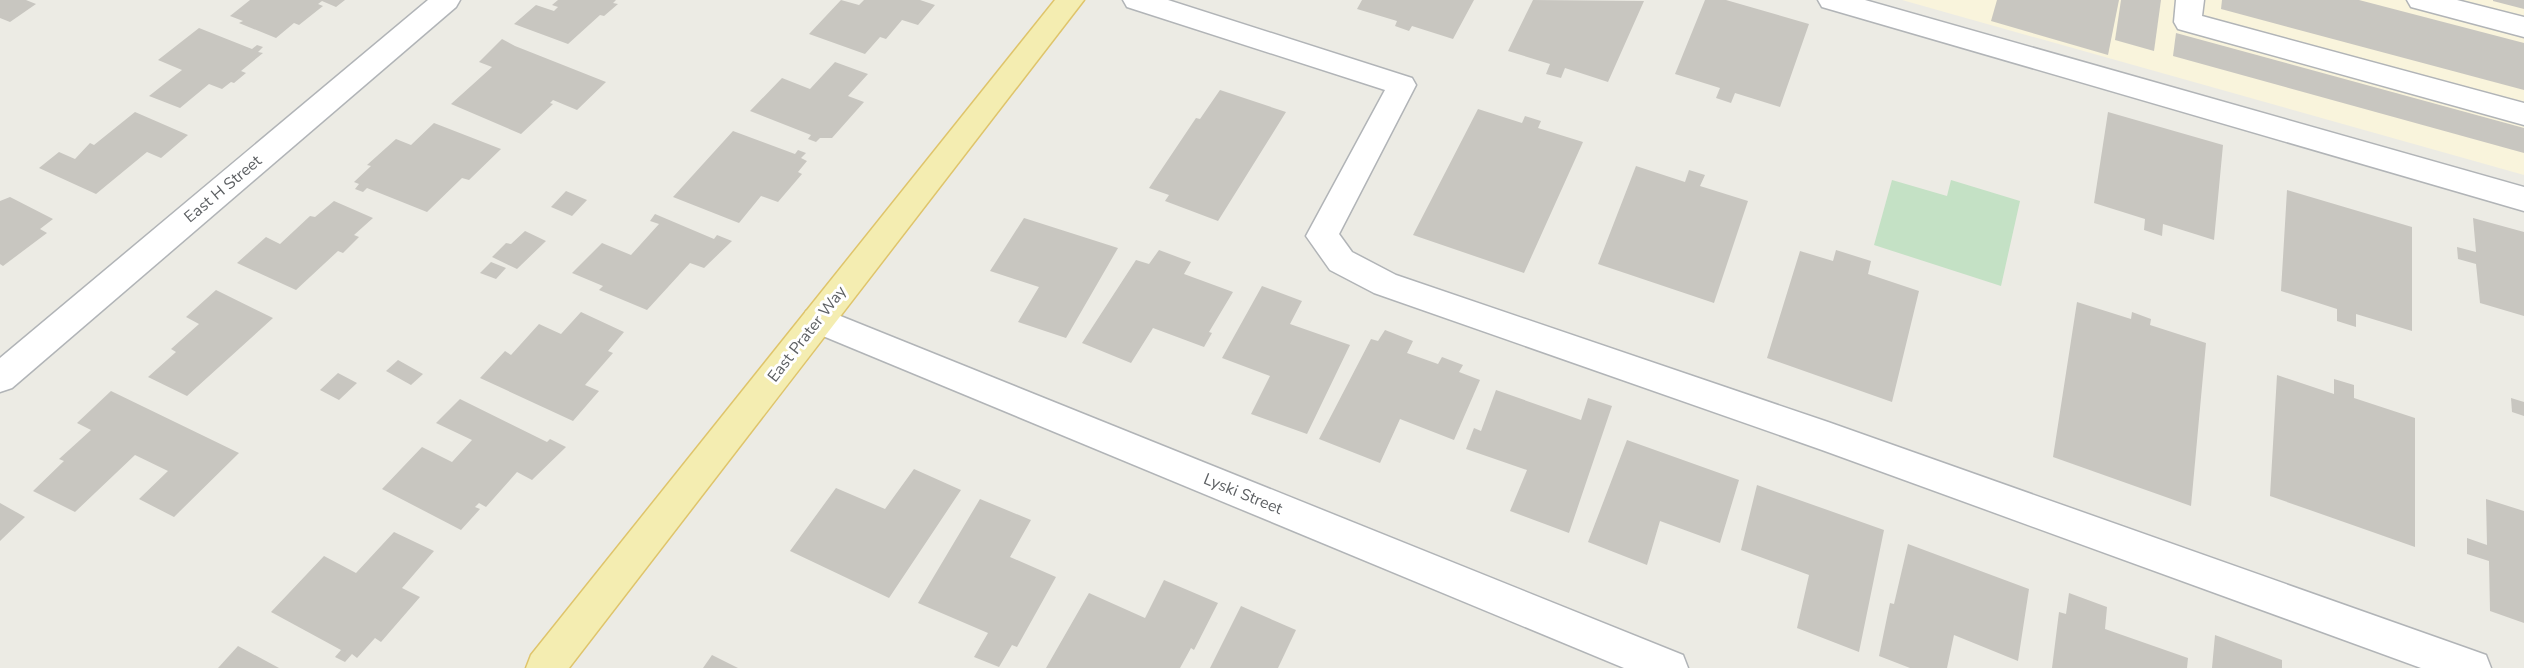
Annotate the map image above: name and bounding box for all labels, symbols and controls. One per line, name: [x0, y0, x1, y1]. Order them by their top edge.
street label: East H Street: [180, 150, 267, 228]
street label: East Prater Way: [763, 281, 852, 387]
street label: Lyski Street: [1200, 468, 1286, 520]

